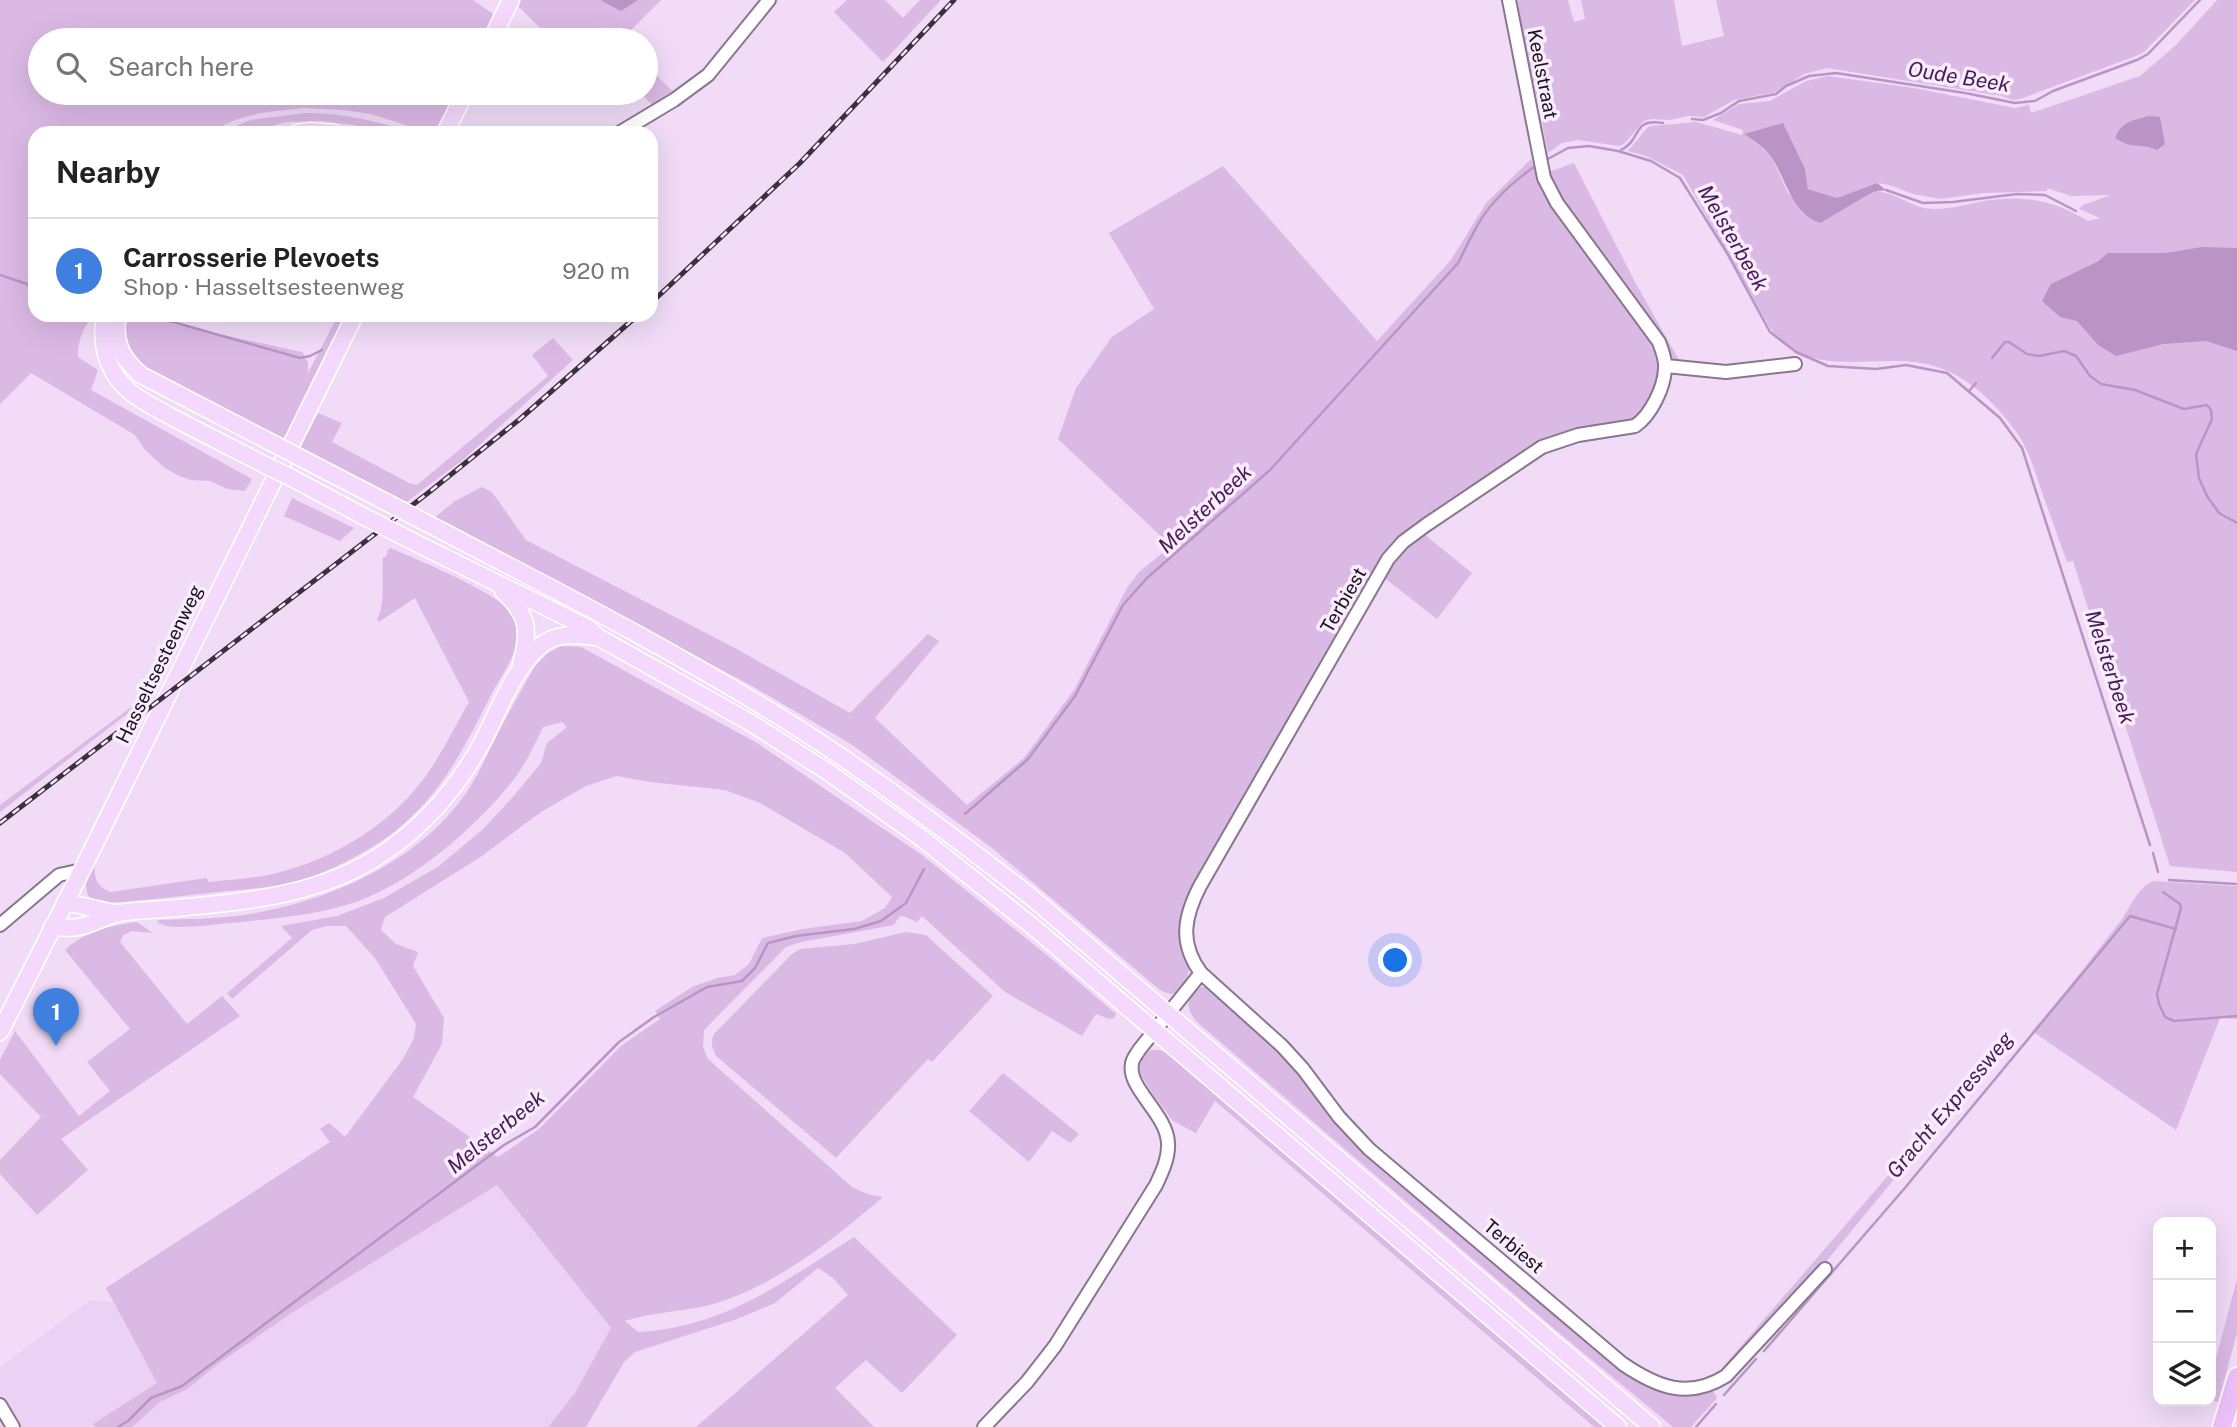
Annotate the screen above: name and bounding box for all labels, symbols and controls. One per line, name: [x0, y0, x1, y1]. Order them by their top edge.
street label: Keelstraat: [1523, 27, 1563, 121]
search box: [28, 28, 658, 105]
icon: search: [52, 48, 90, 86]
text: Search here: [108, 51, 254, 82]
water label: Oude Beek: [1906, 56, 2012, 97]
text: Nearby: [56, 154, 160, 190]
water label: Melsterbeek: [1693, 180, 1774, 296]
text: Carrosserie Plevoets: [123, 242, 380, 273]
text: 1: [74, 257, 84, 284]
text: 920 m: [562, 257, 630, 284]
text: Shop · Hasseltsesteenweg: [123, 273, 404, 300]
water label: Melsterbeek: [1153, 459, 1257, 558]
street label: Terbiest: [1316, 563, 1370, 637]
street label: Hasseltsesteenweg: [111, 581, 207, 747]
water label: Melsterbeek: [2080, 607, 2141, 728]
your location: [1378, 943, 1412, 977]
pin: 1: [33, 988, 79, 1046]
water label: Gracht Expressweg: [1881, 1026, 2018, 1183]
water label: Melsterbeek: [442, 1084, 550, 1179]
street label: Terbiest: [1479, 1215, 1549, 1277]
map controls: [2153, 1217, 2216, 1406]
button: +: [2153, 1217, 2216, 1280]
button: −: [2153, 1280, 2216, 1343]
button: layers: [2153, 1343, 2216, 1406]

